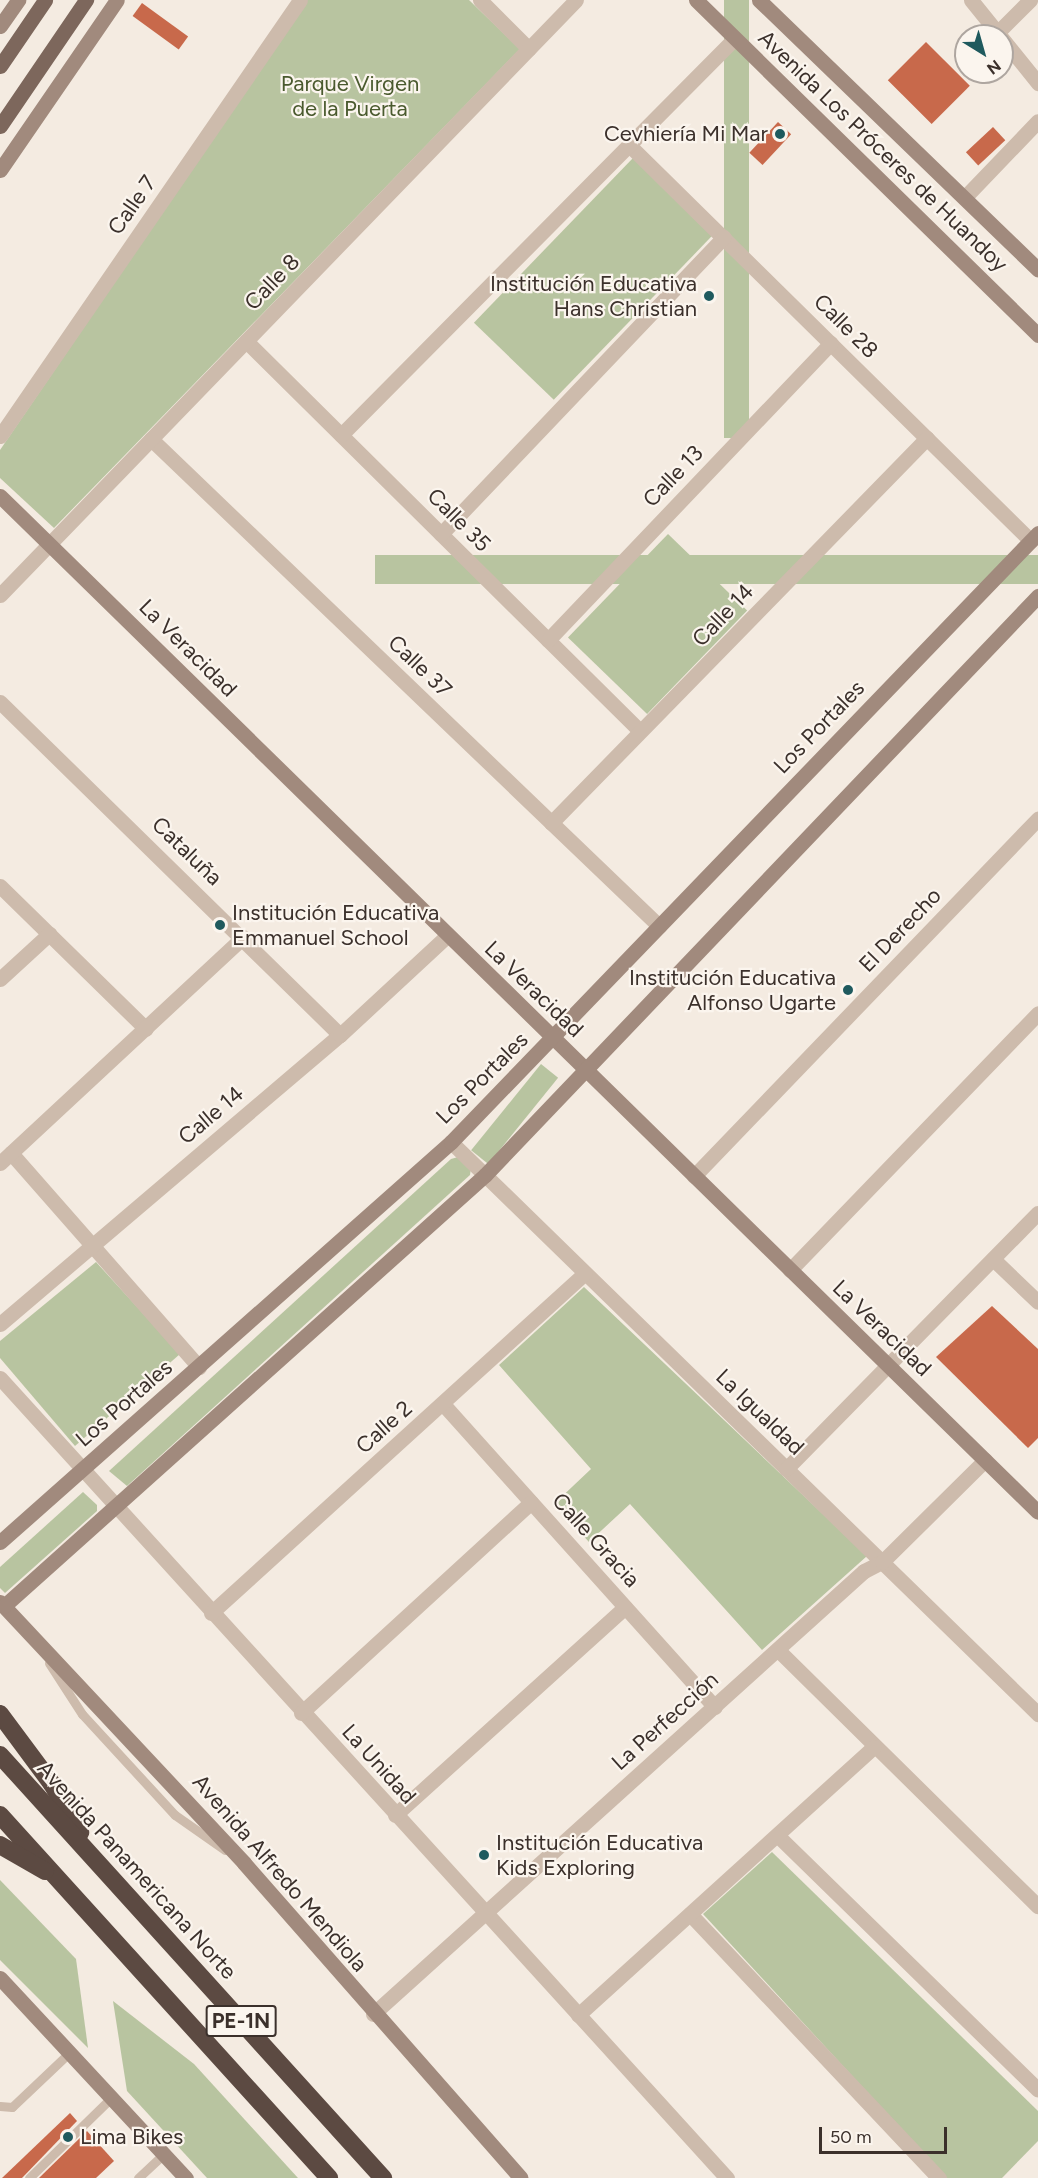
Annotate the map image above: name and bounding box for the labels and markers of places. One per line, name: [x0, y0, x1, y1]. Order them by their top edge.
place label: Cevhiería Mi Mar: [604, 121, 768, 147]
marker: Cevhiería Mi Mar: [773, 127, 787, 141]
place label: Institución Educativa Hans Christian: [490, 270, 697, 322]
marker: Institución Educativa Hans Christian: [702, 289, 716, 303]
place label: Institución Educativa Emmanuel School: [232, 899, 439, 950]
marker: Institución Educativa Emmanuel School: [213, 918, 227, 932]
place label: Institución Educativa Alfonso Ugarte: [629, 964, 836, 1016]
marker: Institución Educativa Alfonso Ugarte: [841, 983, 855, 997]
place label: Institución Educativa Kids Exploring: [496, 1829, 703, 1880]
marker: Institución Educativa Kids Exploring: [477, 1848, 491, 1862]
place label: Lima Bikes: [80, 2124, 183, 2150]
marker: Lima Bikes: [61, 2130, 75, 2144]

